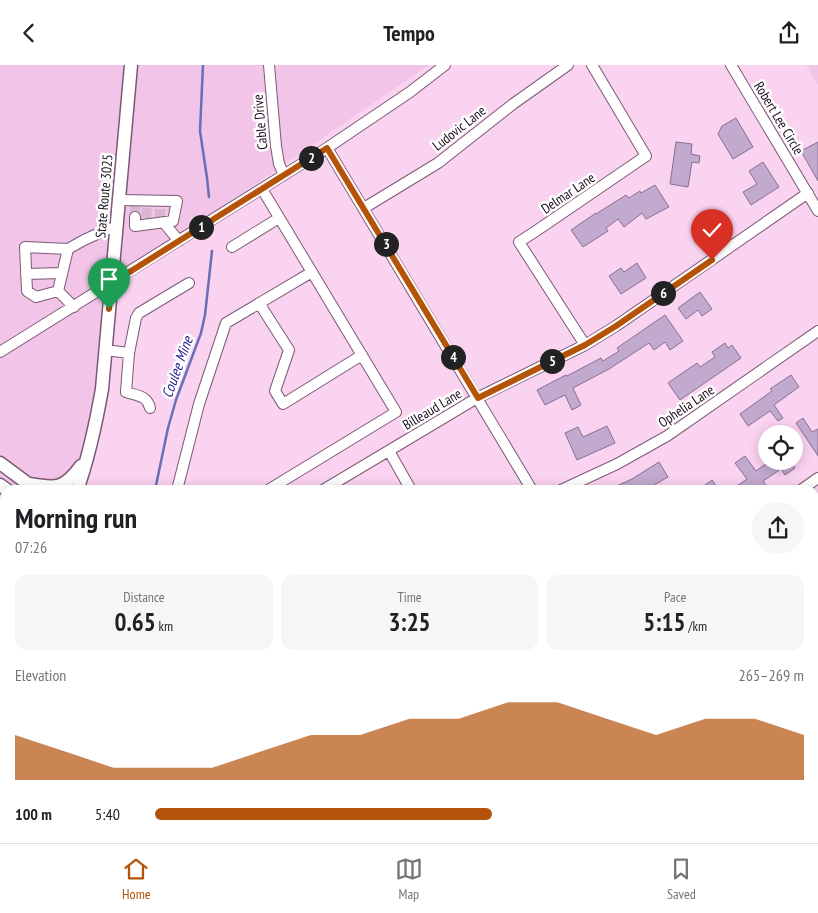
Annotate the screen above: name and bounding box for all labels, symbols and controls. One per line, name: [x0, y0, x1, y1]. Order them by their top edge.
icon: back: [15, 19, 43, 47]
text: Tempo: [383, 19, 435, 47]
icon: share: [775, 19, 803, 47]
street label: Robert Lee Circle: [750, 78, 808, 158]
street label: Cable Drive: [249, 93, 271, 150]
street label: Ludovic Lane: [429, 101, 490, 154]
pin: 2: [298, 145, 324, 171]
text: 2: [308, 149, 315, 167]
street label: State Route 3025: [91, 153, 117, 239]
street label: Delmar Lane: [538, 168, 599, 218]
pin: [691, 209, 733, 260]
pin: 1: [188, 215, 214, 239]
icon: check: [698, 216, 726, 244]
text: 1: [198, 218, 205, 236]
pin: 3: [374, 231, 398, 257]
text: 3: [383, 235, 390, 253]
pin: [88, 258, 130, 309]
icon: arrive: [95, 265, 123, 293]
pin: 6: [650, 281, 676, 305]
text: 6: [660, 284, 667, 302]
water label: Coulee Mine: [157, 333, 197, 400]
pin: 4: [440, 345, 466, 369]
text: 4: [450, 348, 457, 366]
pin: 5: [540, 349, 564, 373]
text: 5: [549, 352, 556, 370]
street label: Ophelia Lane: [655, 381, 718, 431]
street label: Billeaud Lane: [399, 384, 465, 434]
map controls: [758, 425, 803, 470]
button: locate: [758, 425, 803, 470]
text: Morning run: [15, 499, 137, 536]
button: share: [752, 502, 804, 554]
text: 07:26: [15, 537, 47, 557]
text: Distance: [123, 588, 164, 606]
text: Time: [397, 588, 422, 606]
text: Pace: [664, 588, 686, 606]
text: 0.65: [114, 606, 156, 638]
text: 3:25: [388, 606, 431, 638]
text: 5:15: [643, 606, 685, 638]
text: km: [156, 617, 173, 635]
text: /km: [685, 617, 707, 635]
text: Elevation: [15, 665, 66, 685]
text: 265–269 m: [739, 665, 804, 685]
text: 100 m: [15, 804, 52, 824]
text: 5:40: [95, 804, 120, 824]
tab: Home: [122, 855, 151, 903]
tab: Map: [395, 855, 423, 903]
tab: Saved: [667, 855, 696, 903]

